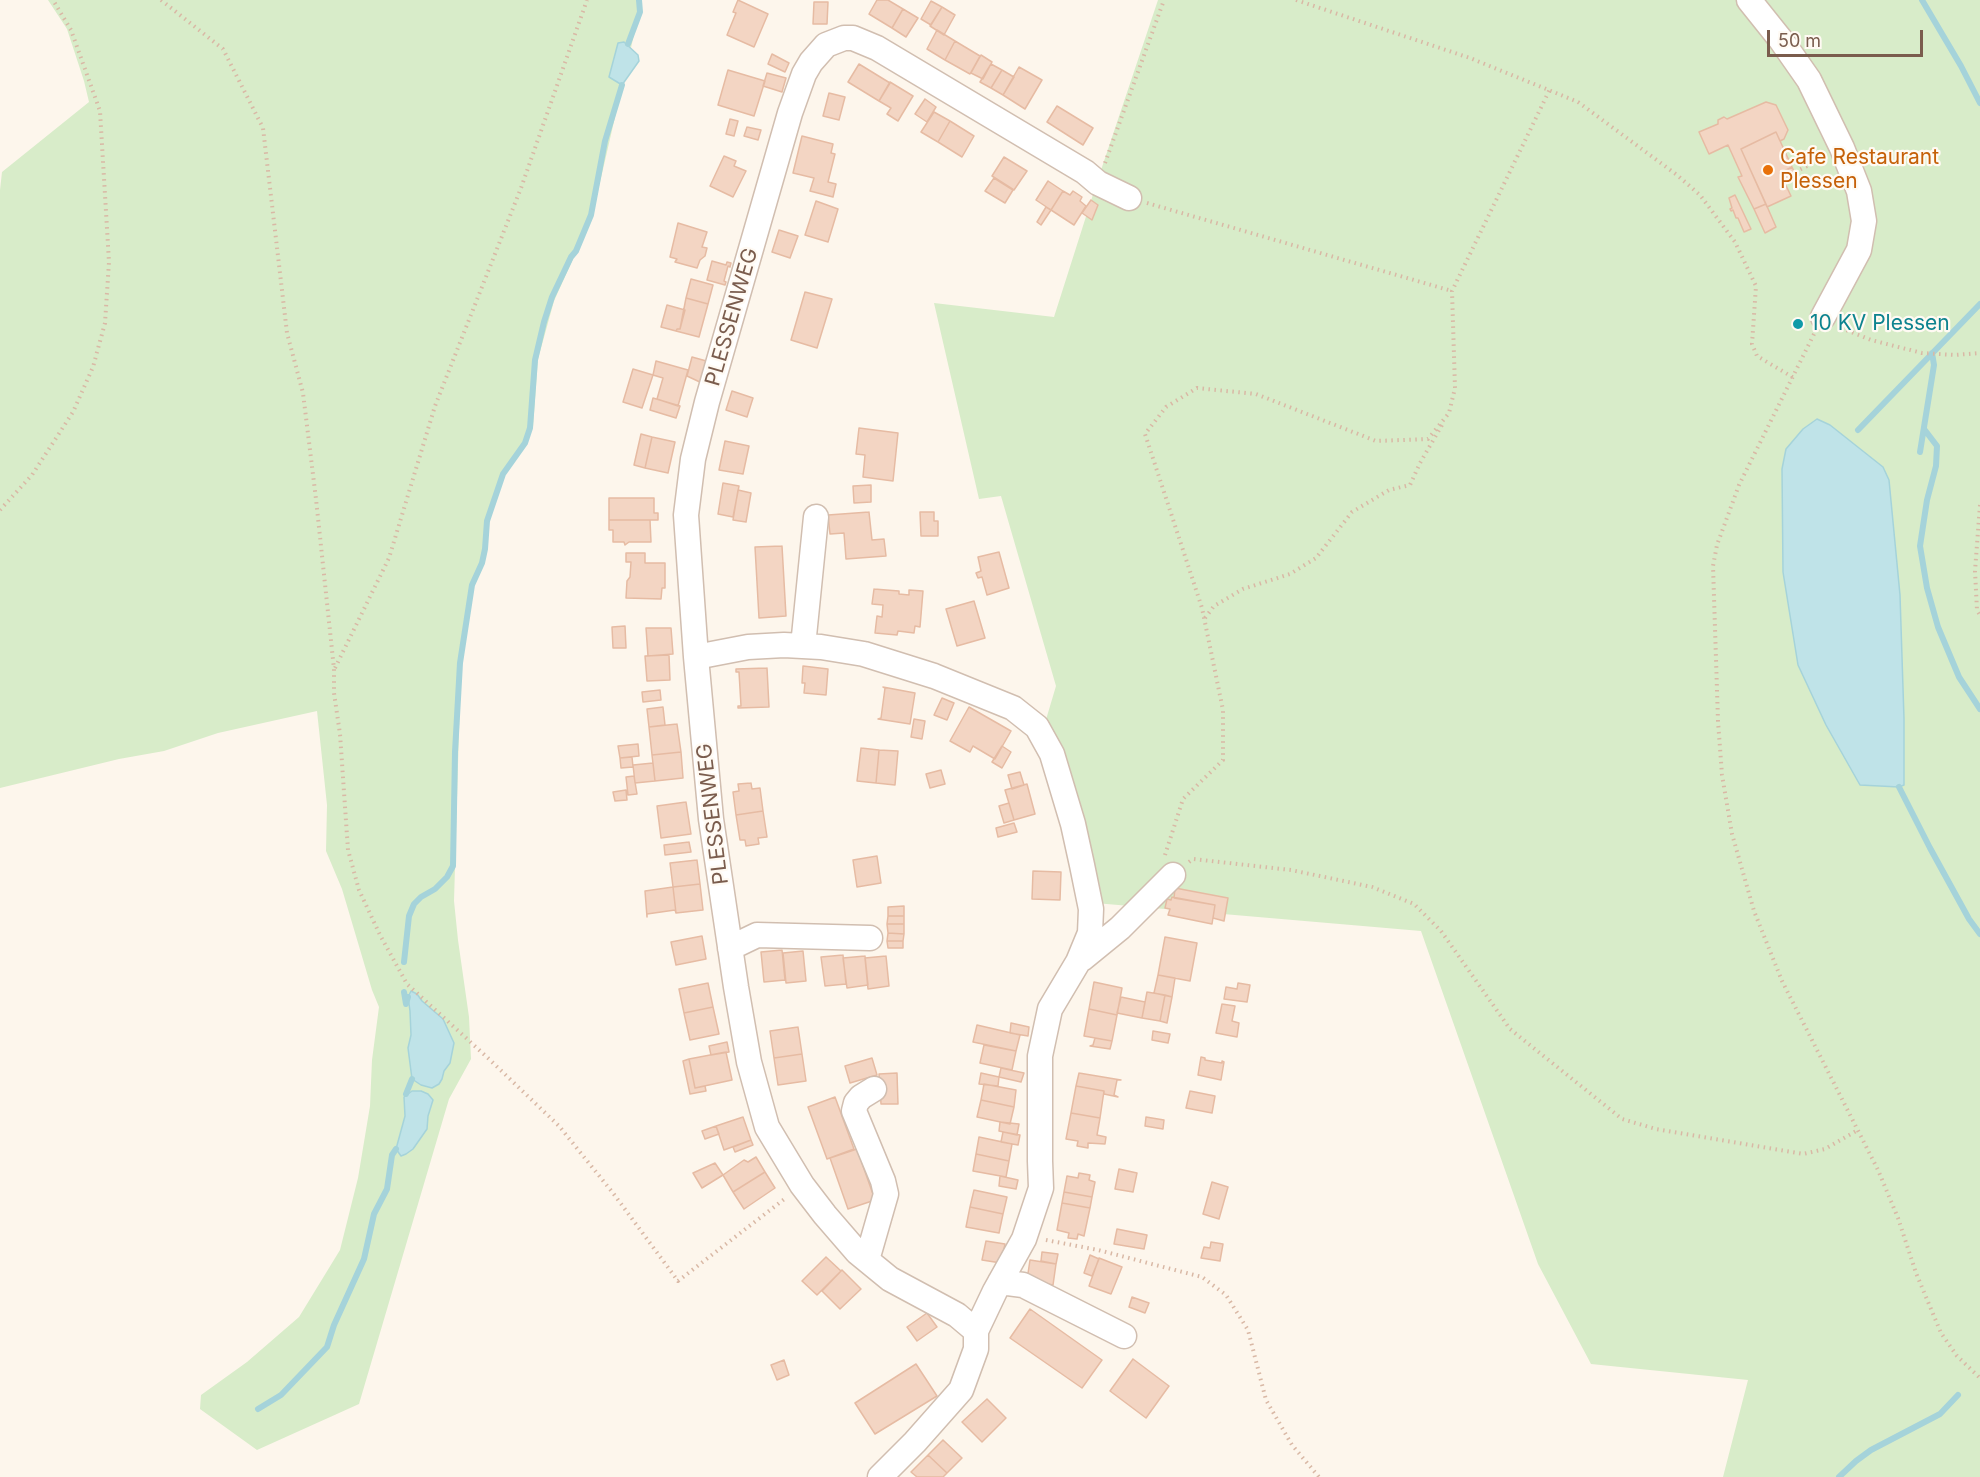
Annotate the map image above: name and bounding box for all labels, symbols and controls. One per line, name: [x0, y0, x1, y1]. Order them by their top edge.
scale bar: [1770, 18, 1926, 56]
text: 50 m: [1778, 30, 1821, 51]
place label: Cafe Restaurant Plessen: [1780, 145, 1939, 195]
marker: Cafe Restaurant Plessen: [1761, 163, 1775, 177]
street label: PLESSENWEG: [700, 245, 764, 389]
place label: 10 KV Plessen: [1810, 311, 1950, 337]
marker: 10 KV Plessen: [1791, 317, 1805, 331]
street label: PLESSENWEG: [692, 742, 734, 886]

